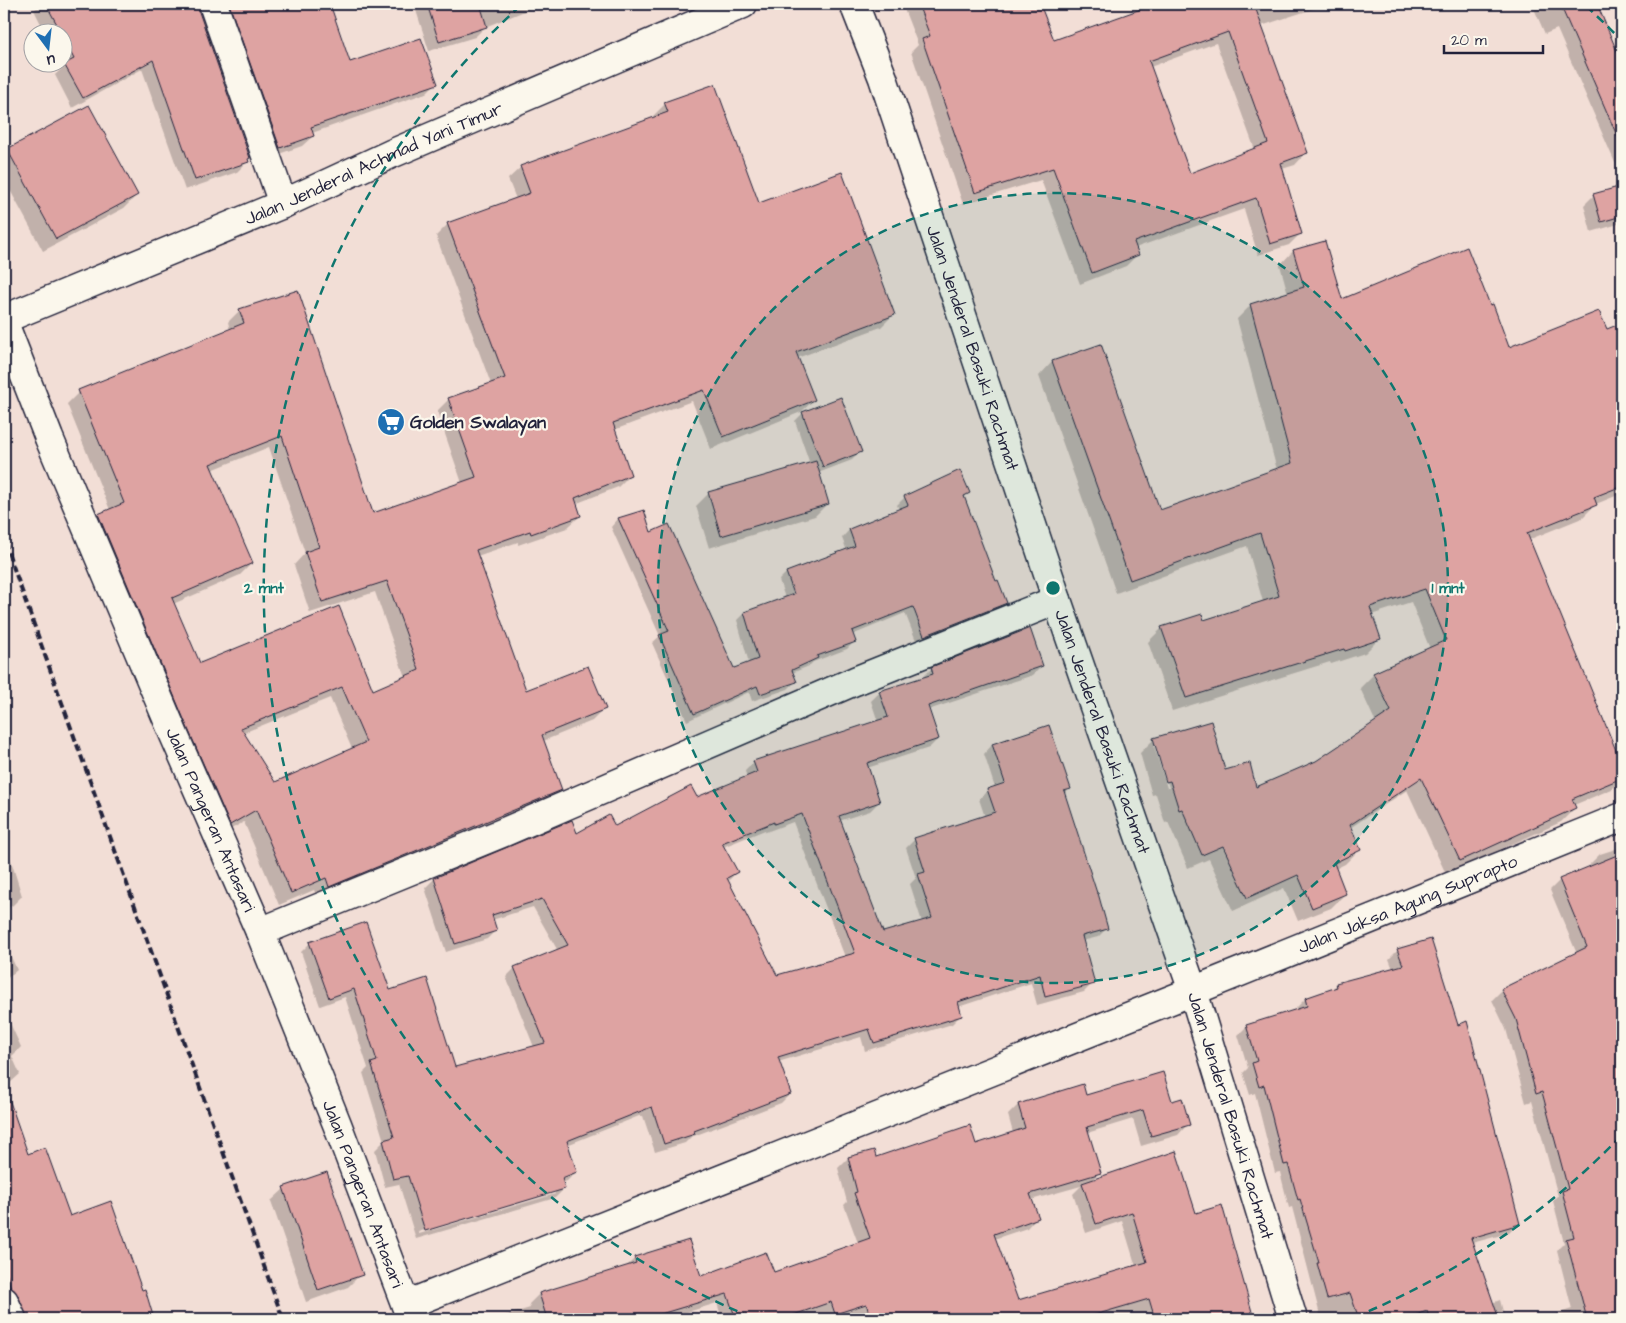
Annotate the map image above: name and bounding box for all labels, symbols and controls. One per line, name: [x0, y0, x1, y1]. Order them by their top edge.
north arrow: [22, 22, 72, 72]
scale bar: [1444, 22, 1542, 54]
text: 20 m: [1451, 30, 1487, 51]
text: U: [45, 49, 57, 70]
street label: Jalan Jenderal Achmad Yani Timur: [241, 96, 507, 231]
street label: Jalan Jenderal Basuki Rachmat: [920, 222, 1025, 475]
supermarket icon: Golden Swalayan: [376, 407, 406, 437]
place label: Golden Swalayan: [410, 410, 546, 436]
text: 2 mnt: [243, 578, 285, 599]
text: 1 mnt: [1431, 578, 1466, 599]
centre of rings: [1044, 579, 1062, 597]
street label: Jalan Jenderal Basuki Rachmat: [1048, 606, 1157, 858]
street label: Jalan Pangeran Antasari: [159, 724, 262, 916]
street label: Jalan Jaksa Agung Suprapto: [1294, 849, 1521, 960]
street label: Jalan Jenderal Basuki Rachmat: [1181, 989, 1280, 1243]
street label: Jalan Pangeran Antasari: [316, 1096, 410, 1291]

